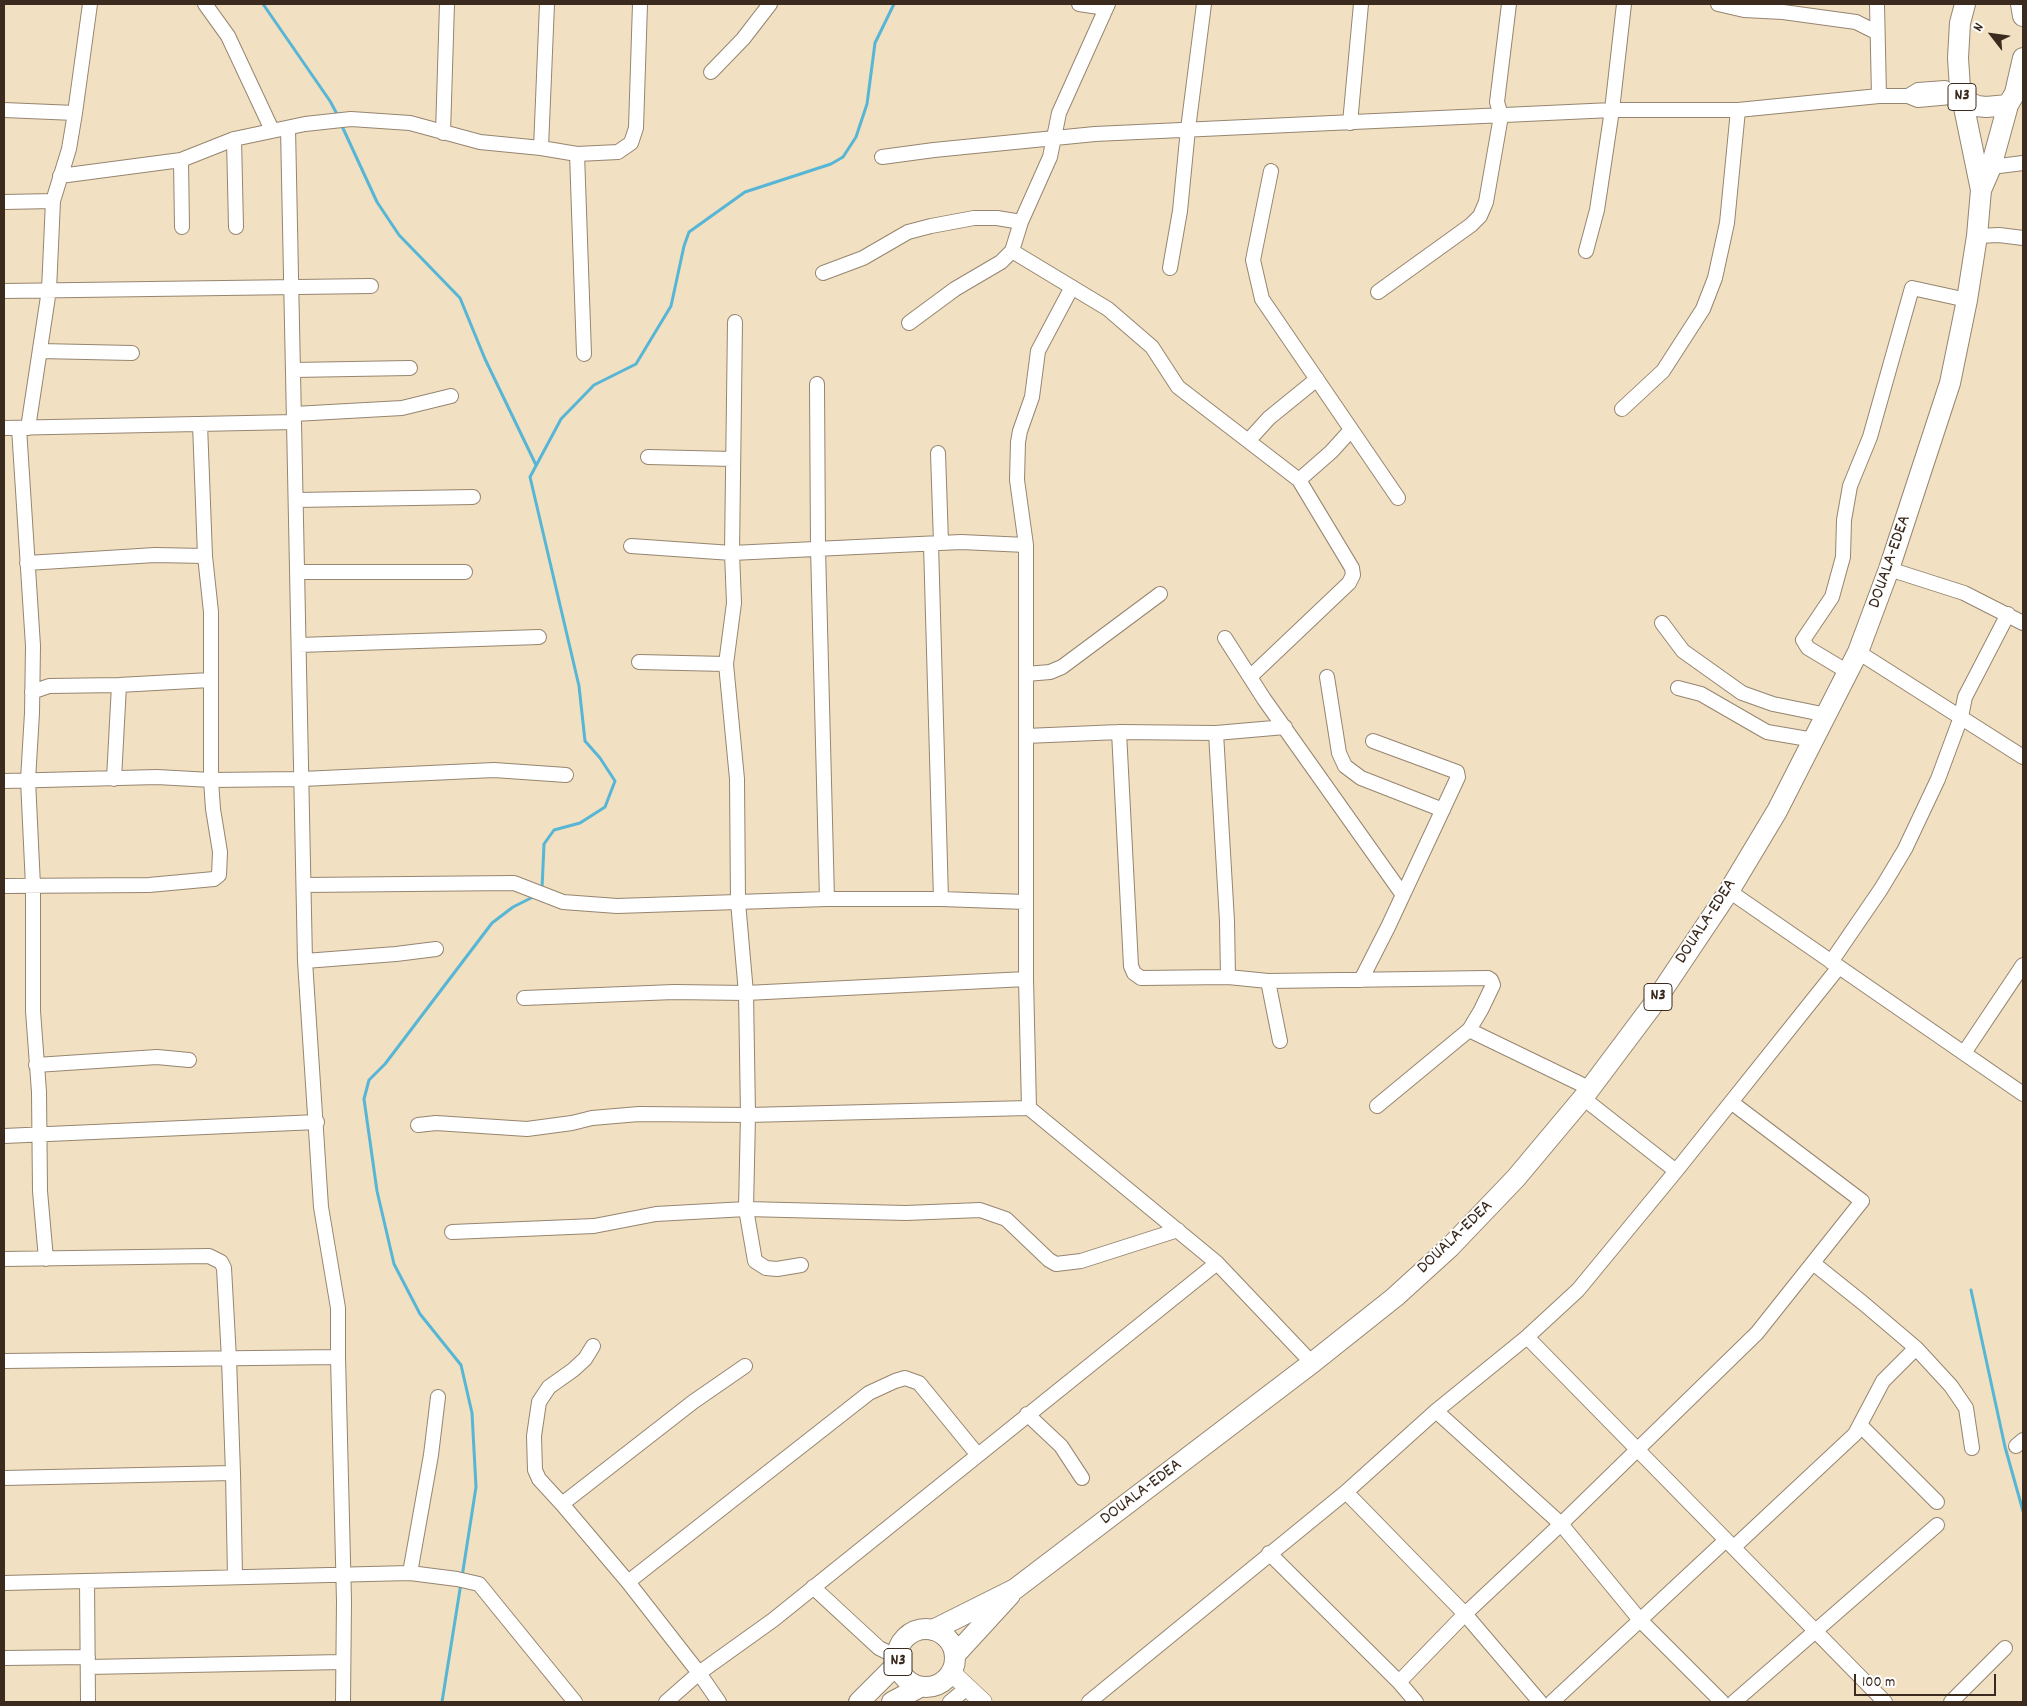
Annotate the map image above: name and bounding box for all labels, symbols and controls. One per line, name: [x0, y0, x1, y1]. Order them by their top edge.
north arrow: [1967, 10, 2017, 60]
text: N: [1969, 20, 1989, 36]
road number: N3: [1948, 84, 1976, 110]
street label: DOUALA-EDEA: [1865, 513, 1917, 611]
street label: DOUALA-EDEA: [1672, 875, 1742, 969]
road number: N3: [1644, 984, 1672, 1010]
street label: DOUALA-EDEA: [1414, 1197, 1498, 1279]
street label: DOUALA-EDEA: [1097, 1455, 1187, 1531]
road number: N3: [884, 1648, 912, 1675]
scale bar: [1857, 1664, 2000, 1696]
text: 100 m: [1862, 1672, 1895, 1694]

